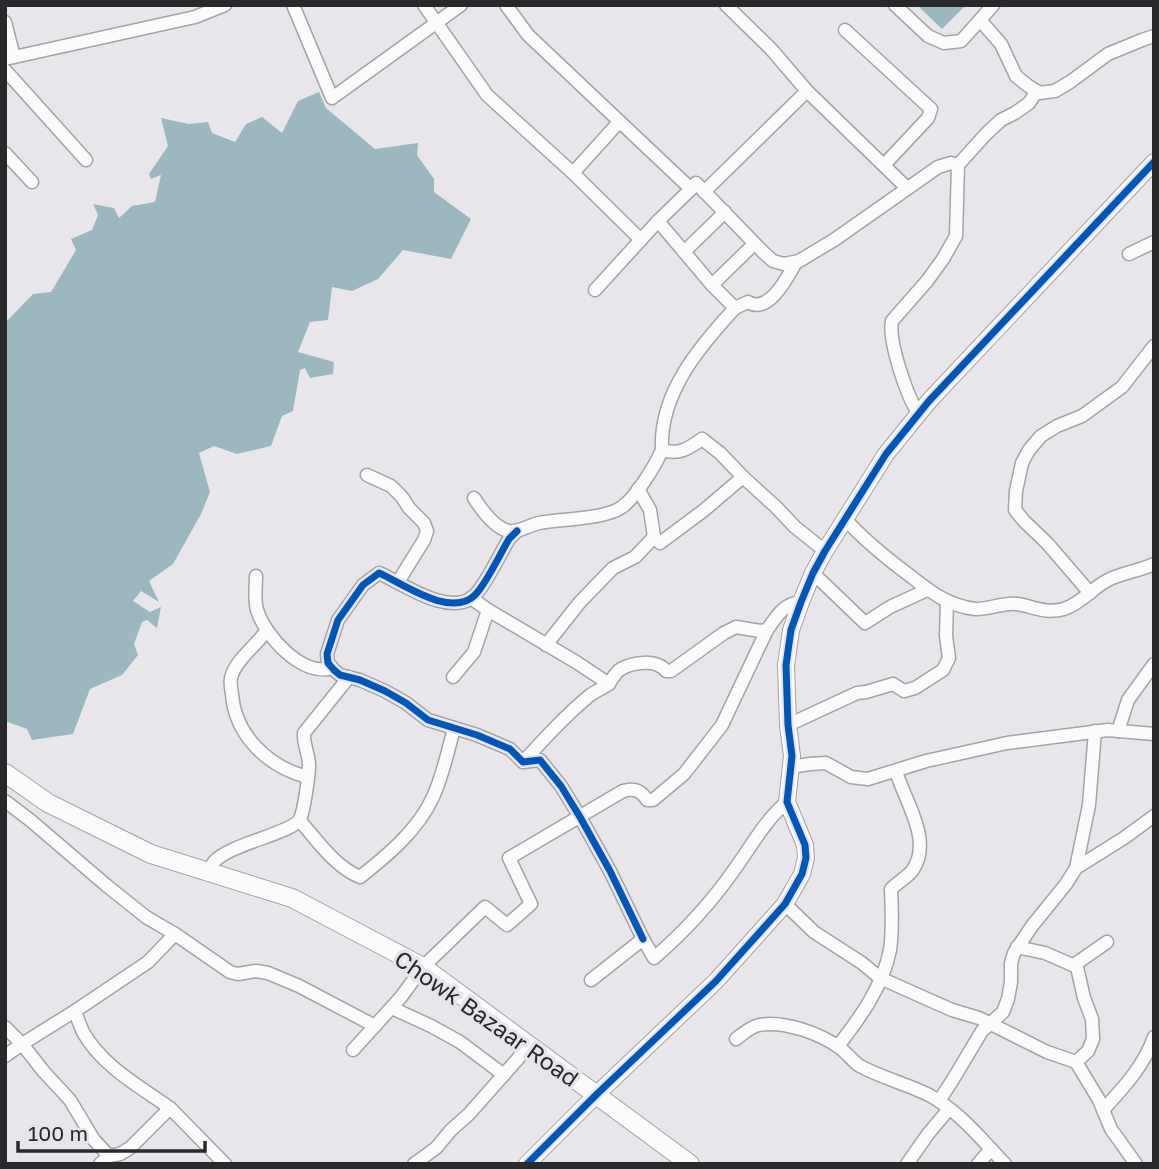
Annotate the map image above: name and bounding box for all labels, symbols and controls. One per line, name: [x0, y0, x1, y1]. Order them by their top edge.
street label: Chowk Bazaar Road: [390, 944, 584, 1092]
scale bar: [18, 1110, 205, 1154]
text: 100 m: [28, 1120, 88, 1146]

